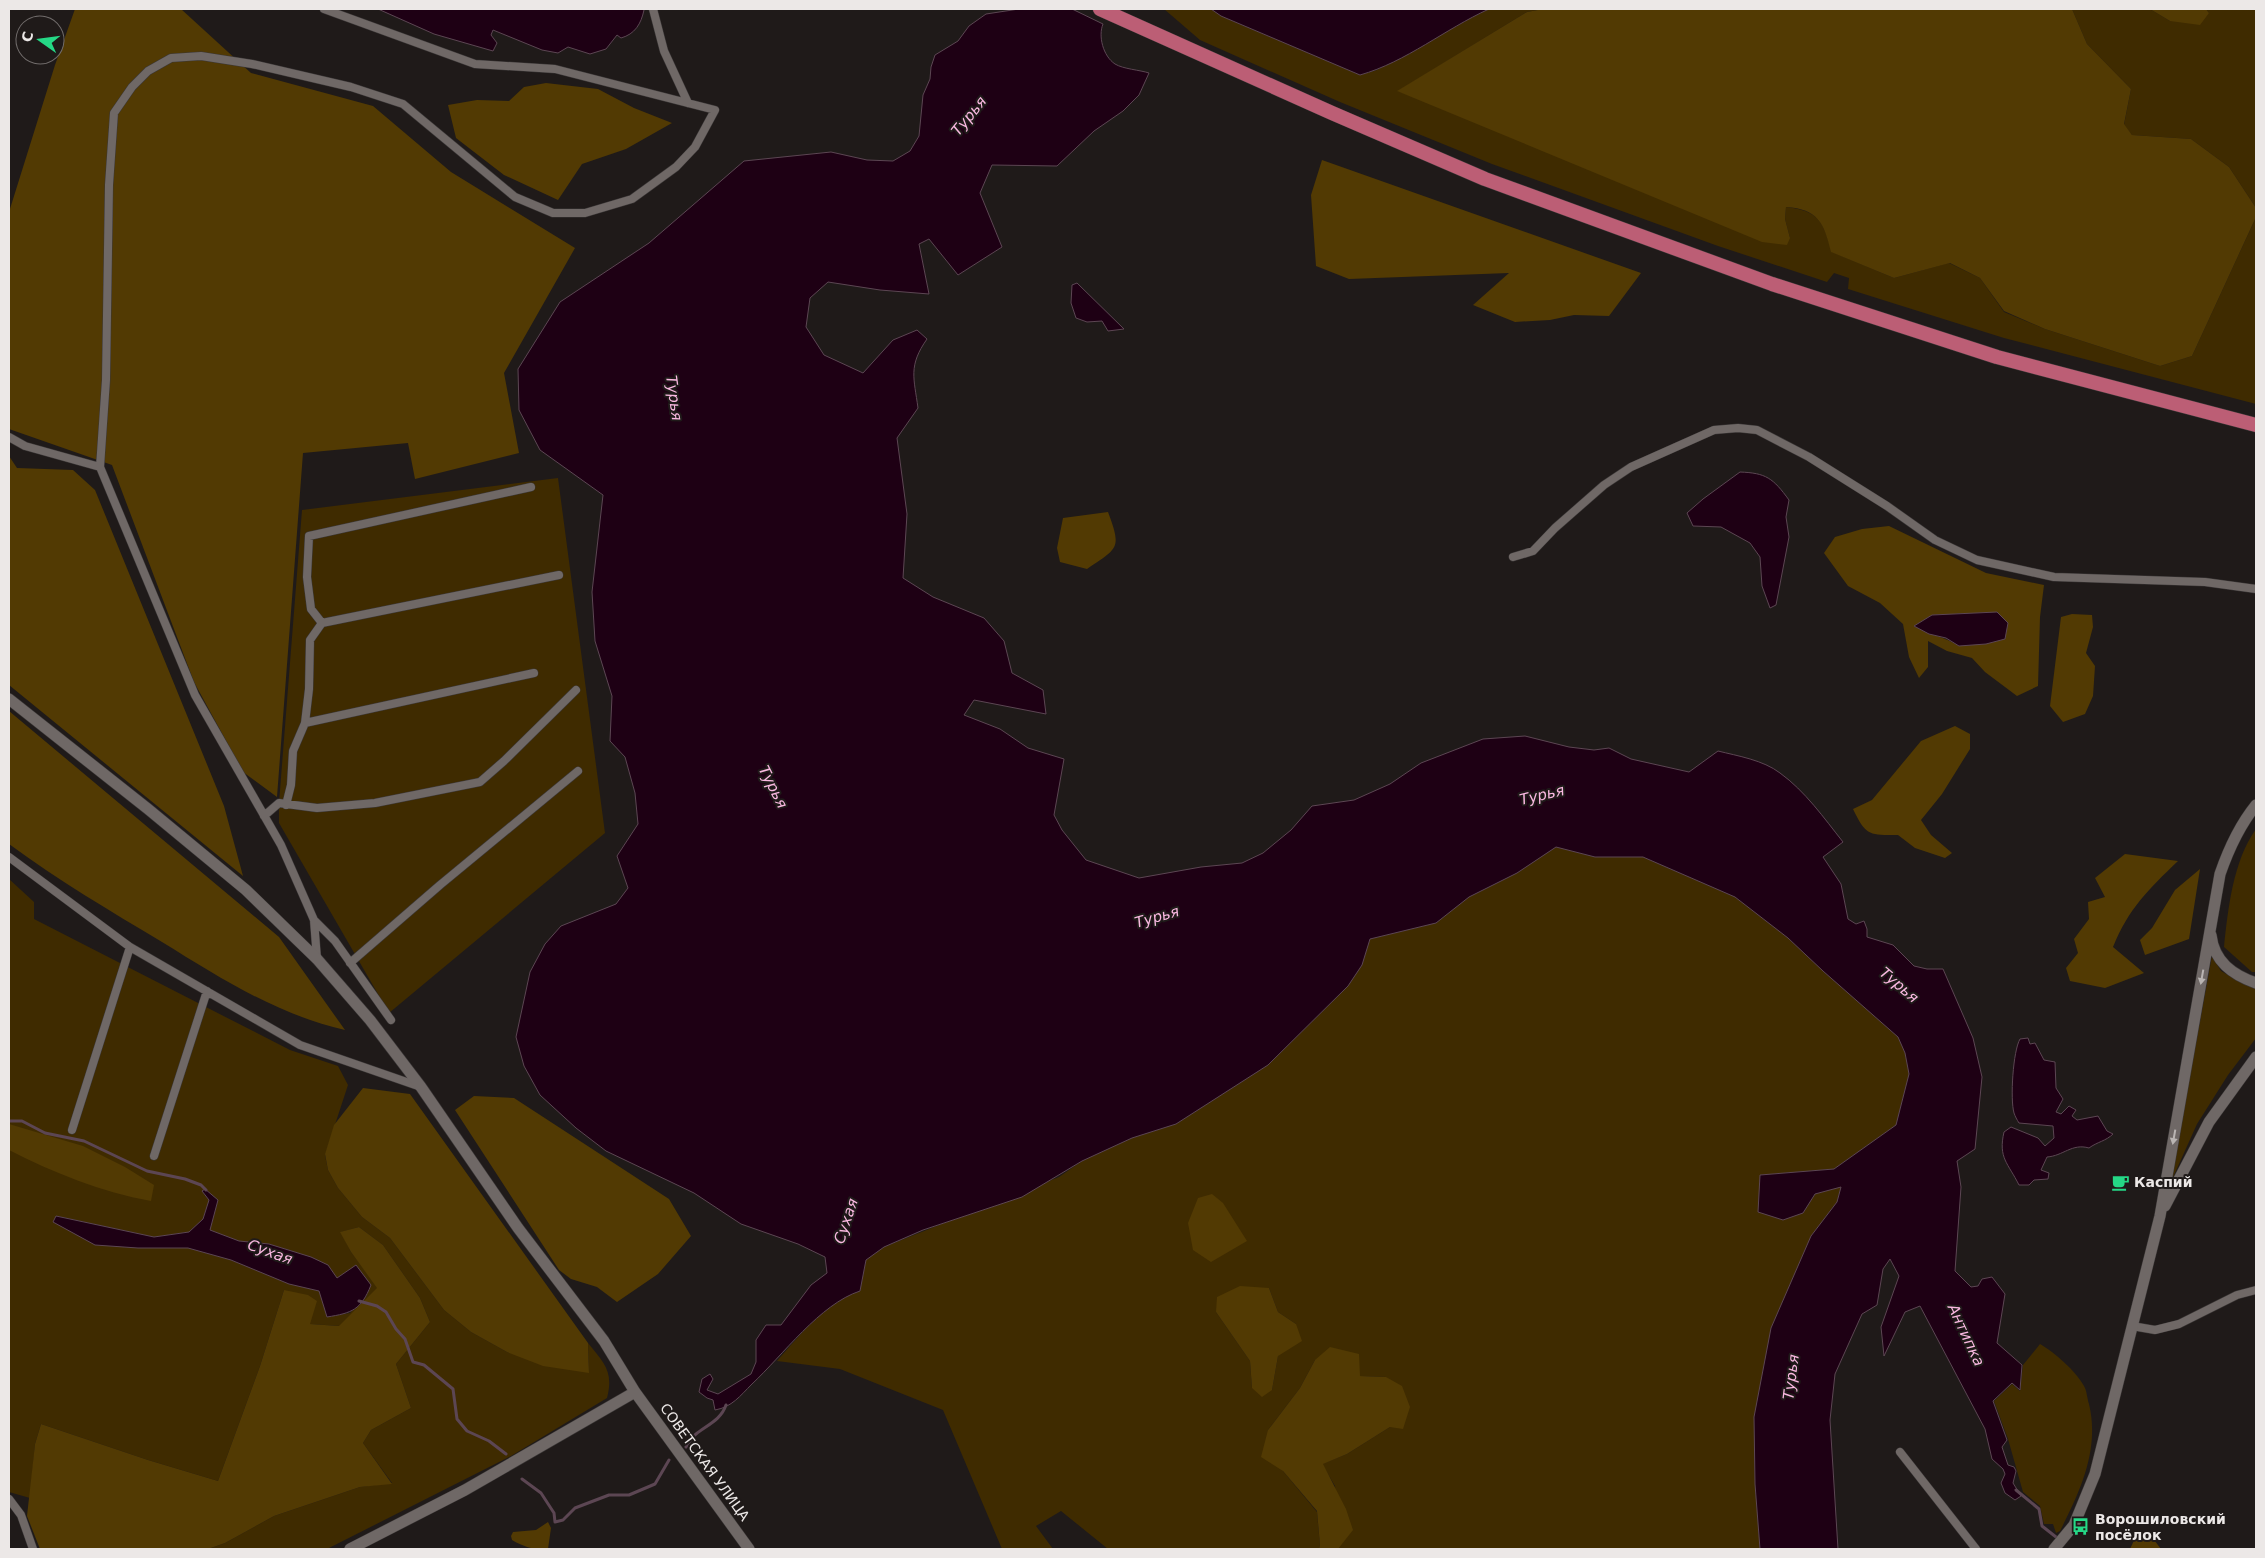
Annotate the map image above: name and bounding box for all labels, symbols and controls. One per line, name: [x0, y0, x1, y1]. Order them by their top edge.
north arrow: [15, 15, 65, 65]
text: С: [18, 30, 36, 44]
water label: Турья: [948, 93, 990, 139]
water label: Турья: [662, 374, 686, 422]
water label: Турья: [755, 763, 791, 811]
water label: Турья: [1518, 781, 1566, 809]
water label: Турья: [1133, 902, 1181, 932]
water label: Турья: [1876, 964, 1922, 1006]
one-way arrow: [2197, 969, 2205, 985]
one-way arrow: [2169, 1129, 2177, 1145]
cafe icon: Каспий: [2110, 1172, 2130, 1192]
place label: Каспий: [2134, 1174, 2192, 1190]
water label: Сухая: [830, 1196, 862, 1246]
water label: Сухая: [245, 1236, 295, 1268]
water label: Антипка: [1943, 1300, 1988, 1369]
water label: Турья: [1779, 1353, 1803, 1401]
street label: СОВЕТСКАЯ УЛИЦА: [657, 1400, 753, 1524]
place label: Ворошиловский посёлок: [2095, 1511, 2226, 1543]
bus stop icon: Ворошиловский посёлок: [2071, 1517, 2091, 1537]

